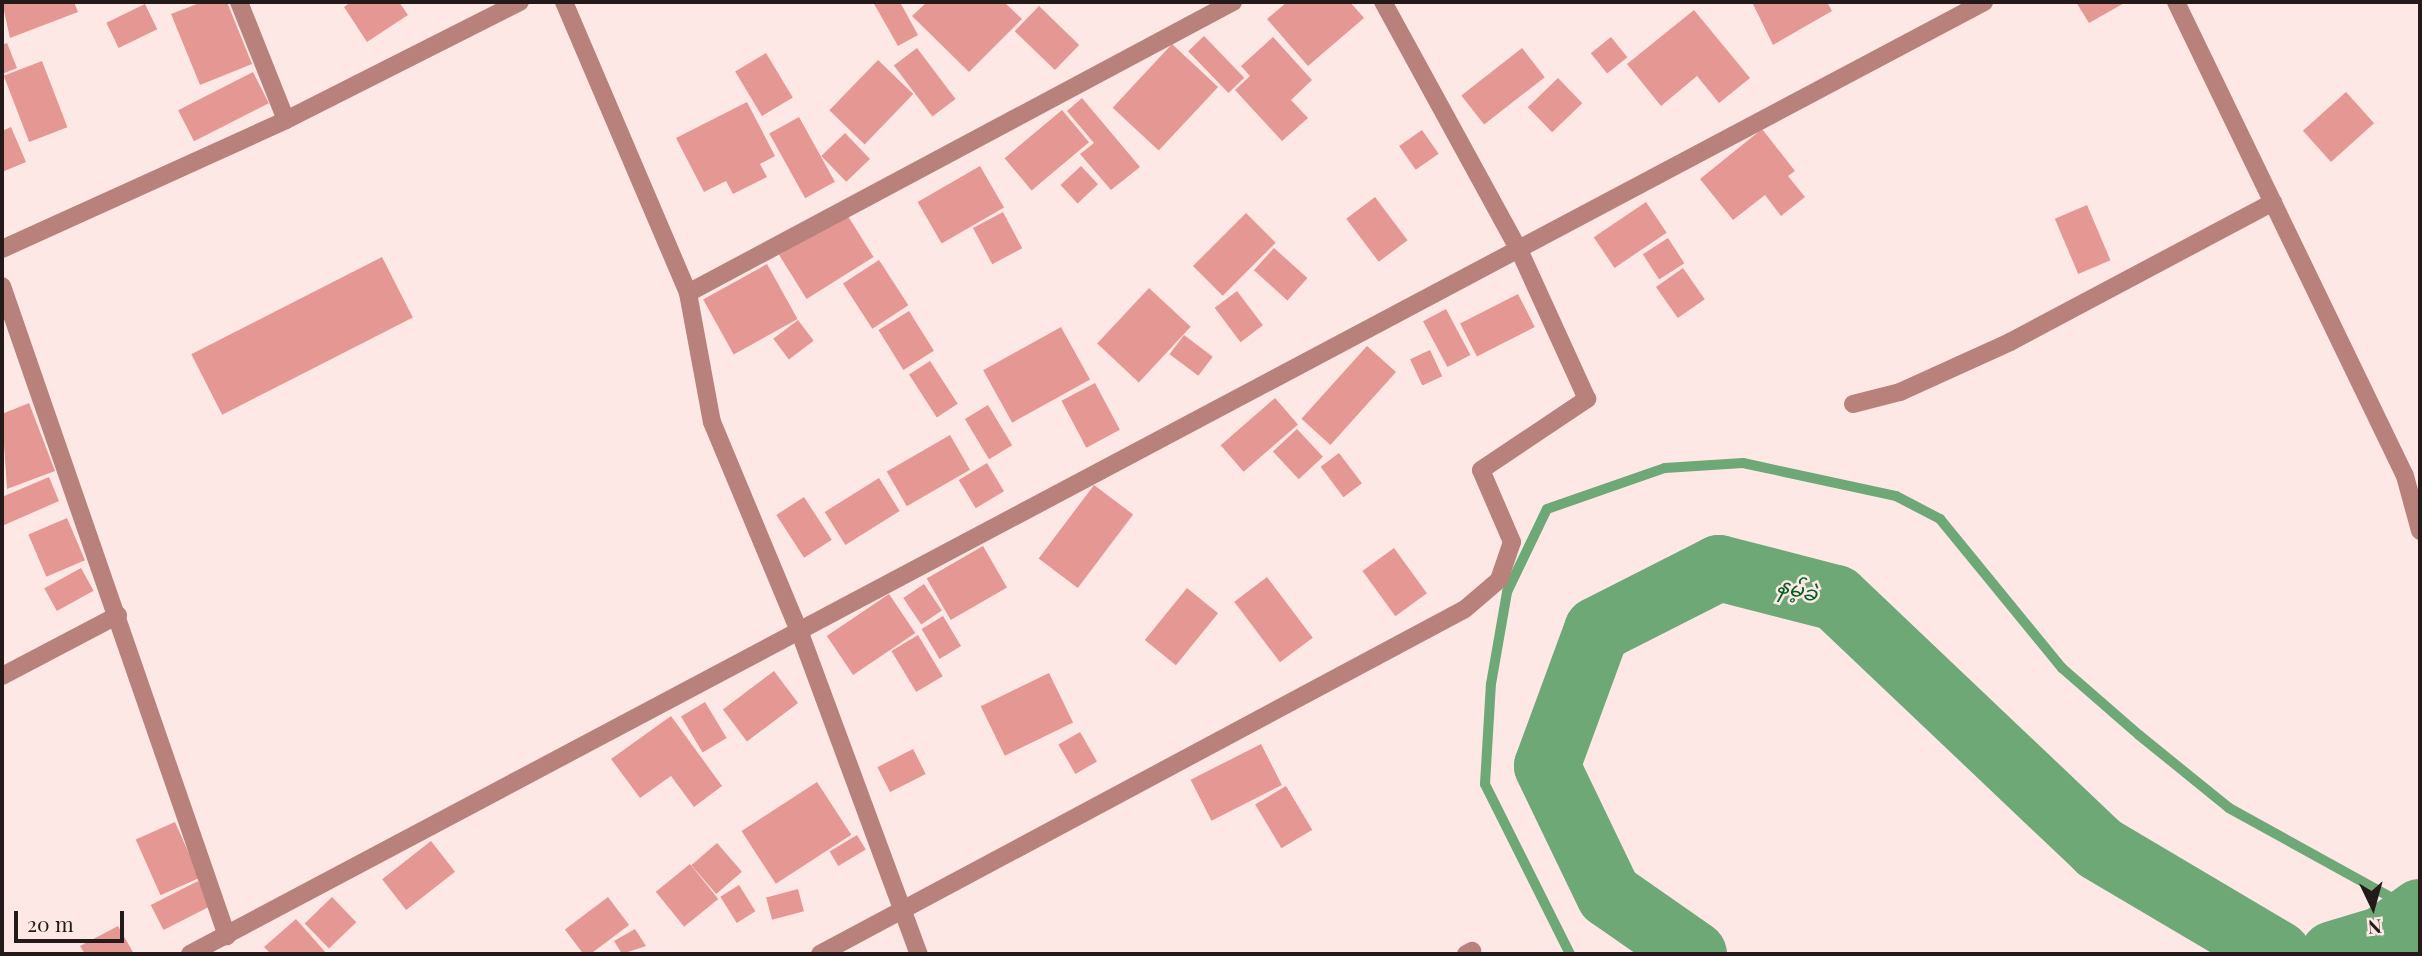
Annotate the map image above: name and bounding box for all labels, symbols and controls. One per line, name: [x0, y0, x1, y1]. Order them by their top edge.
water label: နမ့်ခဲ: [1775, 571, 1821, 605]
north arrow: [2338, 872, 2408, 942]
scale bar: [18, 897, 128, 941]
text: 20 m: [27, 909, 74, 937]
text: N: [2367, 914, 2383, 941]

